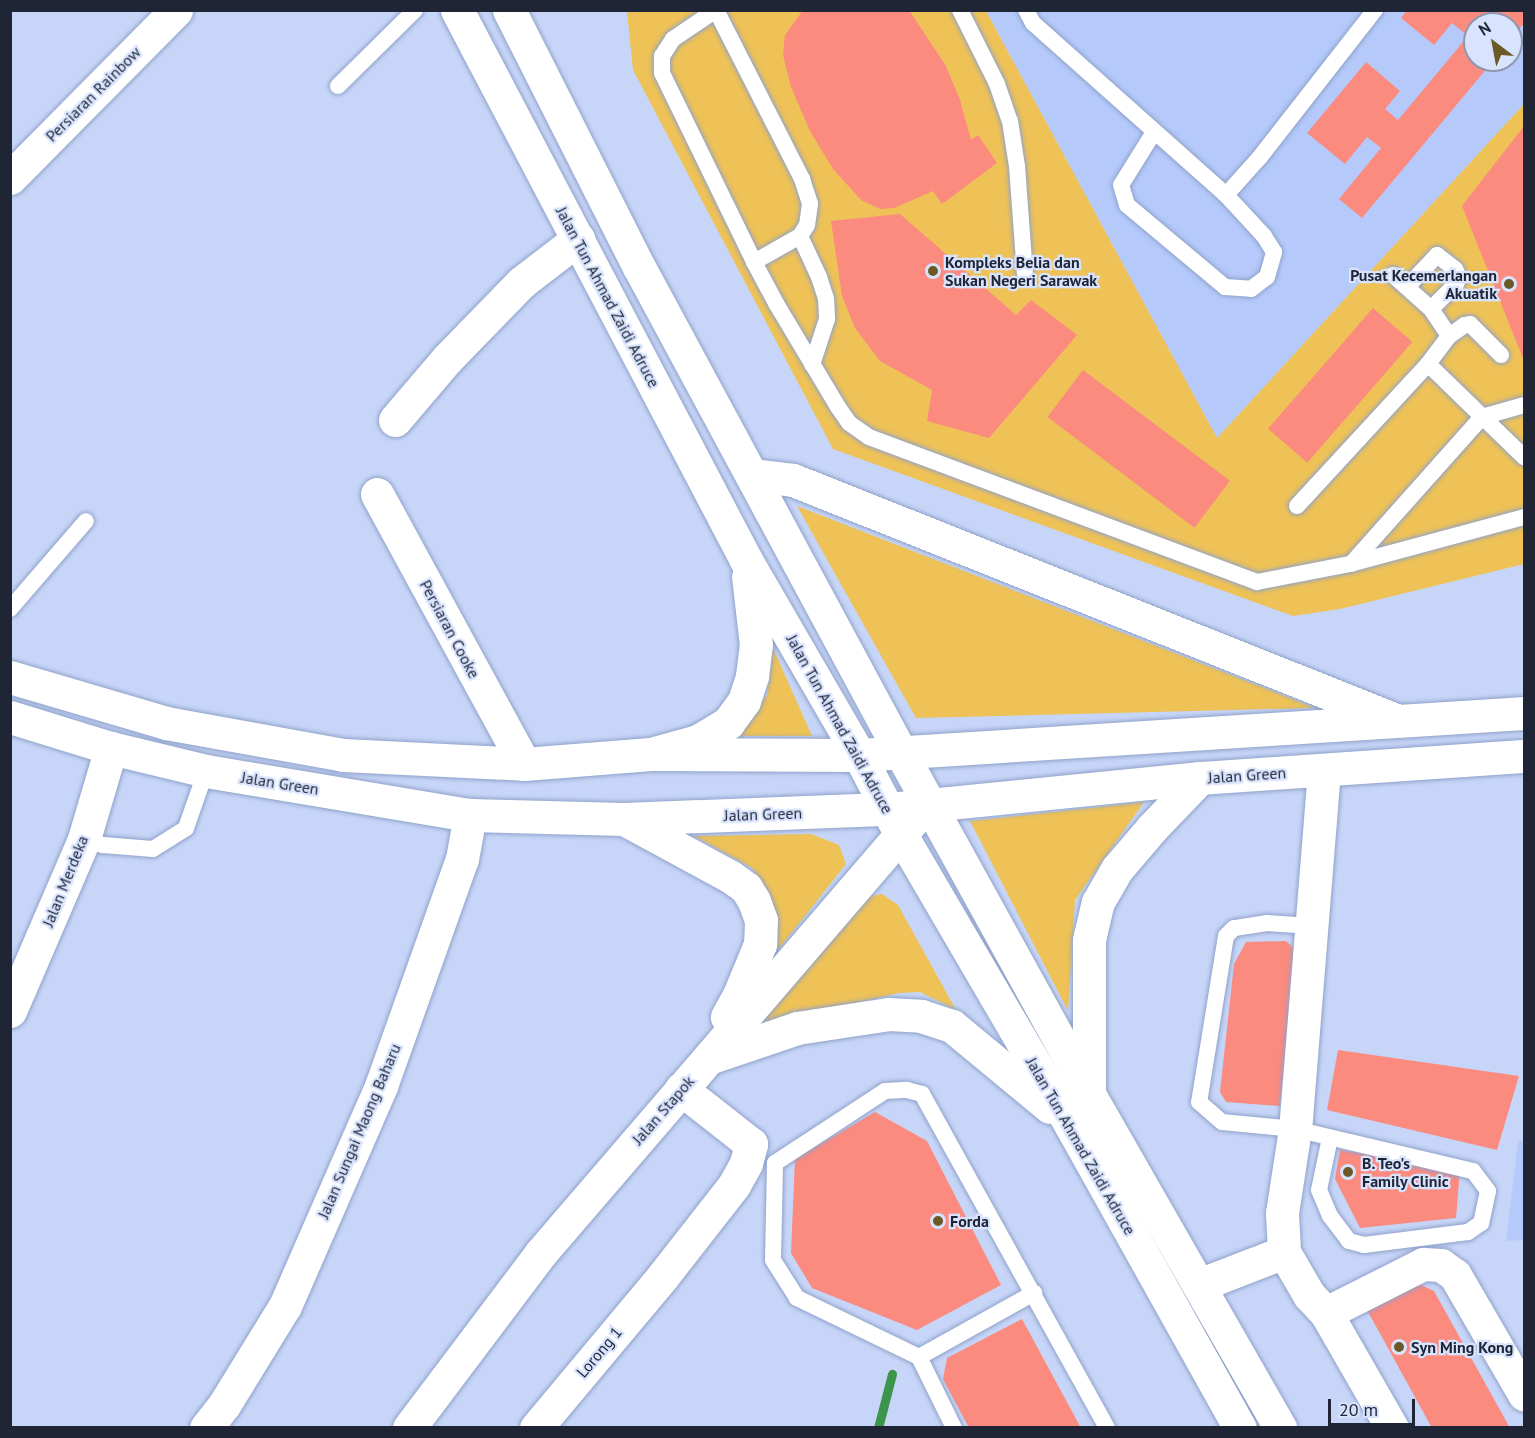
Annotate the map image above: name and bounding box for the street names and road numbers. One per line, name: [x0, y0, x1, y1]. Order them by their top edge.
street label: Persiaran Rainbow: [42, 43, 144, 145]
street label: Jalan Tun Ahmad Zaidi Adruce: [552, 203, 664, 391]
street label: Persiaran Cooke: [416, 577, 484, 681]
street label: Jalan Tun Ahmad Zaidi Adruce: [782, 630, 898, 818]
street label: Jalan Green: [1207, 763, 1287, 787]
street label: Jalan Green: [240, 767, 320, 799]
street label: Jalan Green: [724, 803, 802, 825]
street label: Jalan Merdeka: [38, 833, 92, 929]
street label: Jalan Sungai Maong Baharu: [313, 1041, 405, 1221]
street label: Jalan Tun Ahmad Zaidi Adruce: [1022, 1053, 1140, 1239]
street label: Jalan Stapok: [628, 1072, 698, 1148]
street label: Lorong 1: [572, 1323, 626, 1381]

